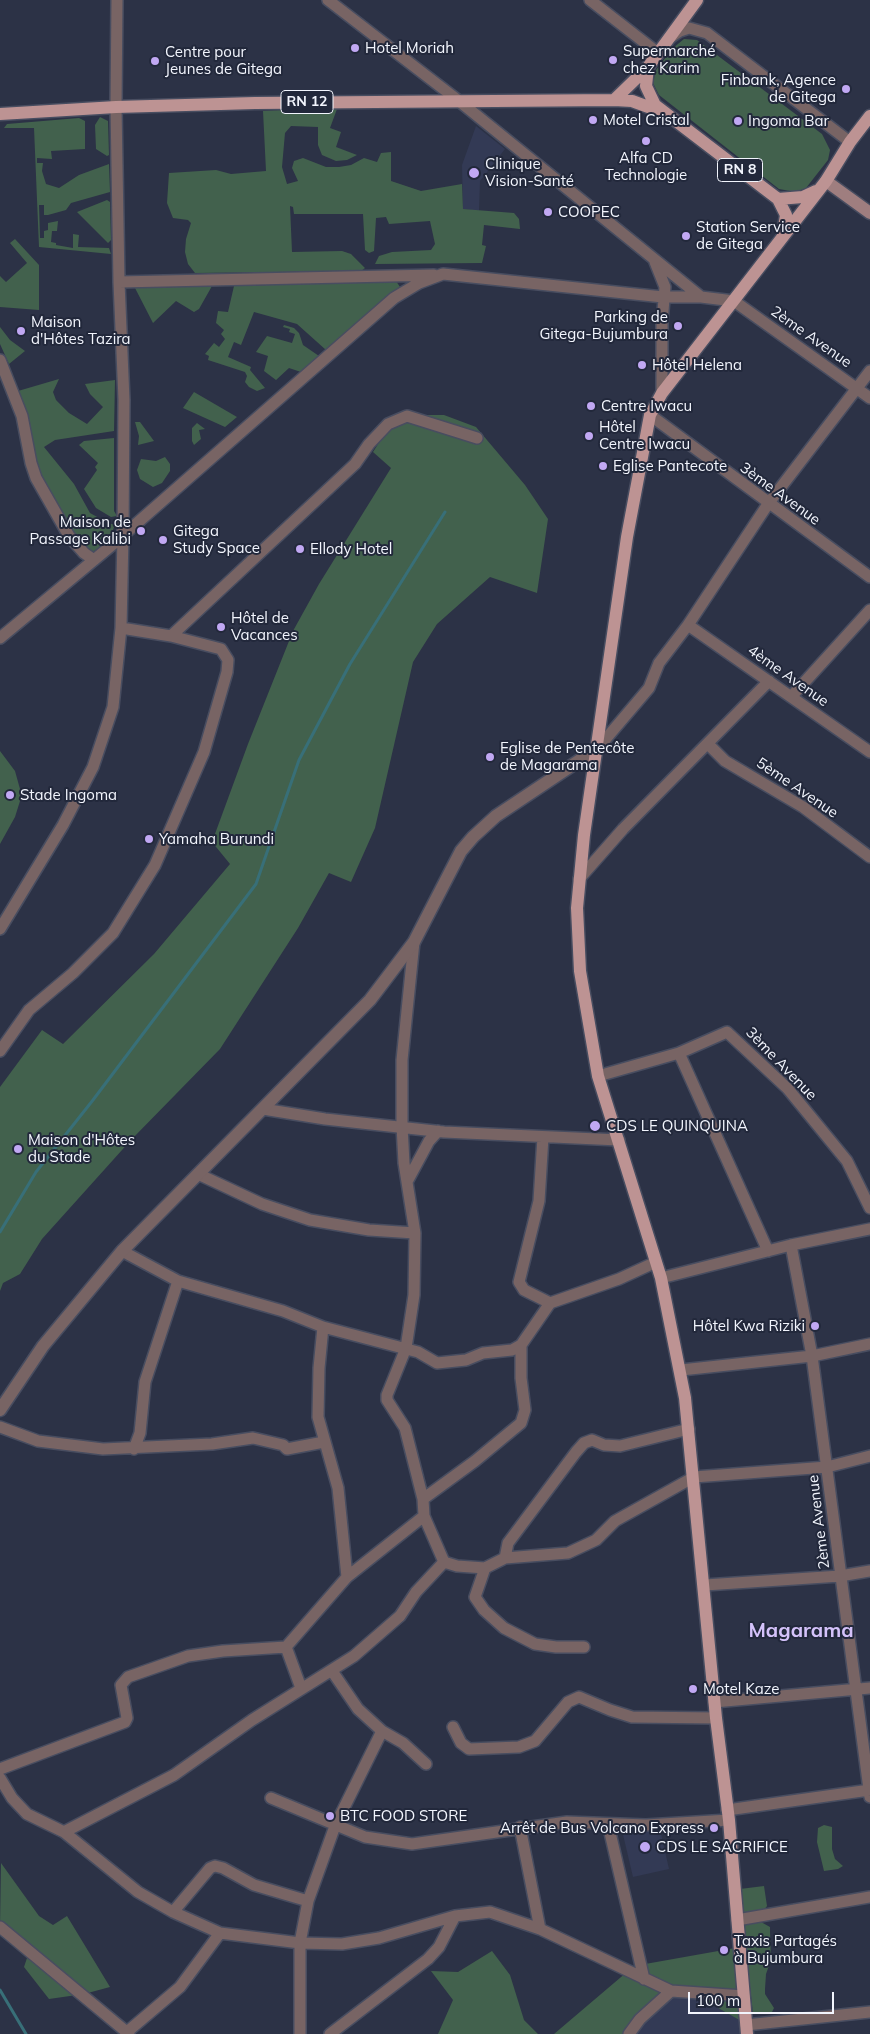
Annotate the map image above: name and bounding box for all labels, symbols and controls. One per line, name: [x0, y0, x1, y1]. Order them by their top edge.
place label: Hotel Moriah: [365, 39, 454, 57]
marker: Hotel Moriah: [349, 42, 361, 54]
place label: Supermarché chez Karim: [623, 42, 715, 77]
place label: Centre pour Jeunes de Gitega: [165, 43, 282, 78]
marker: Supermarché chez Karim: [607, 54, 619, 66]
marker: Centre pour Jeunes de Gitega: [149, 55, 161, 67]
place label: Finbank, Agence de Gitega: [721, 71, 836, 106]
marker: Finbank, Agence de Gitega: [840, 83, 852, 95]
road number: RN 12: [281, 90, 333, 114]
place label: Motel Cristal: [603, 111, 690, 129]
place label: Ingoma Bar: [748, 112, 829, 130]
marker: Motel Cristal: [587, 114, 599, 126]
marker: Ingoma Bar: [732, 115, 744, 127]
marker: Alfa CD Technologie: [640, 135, 652, 147]
place label: Alfa CD Technologie: [605, 149, 687, 184]
place label: Clinique Vision-Santé: [485, 155, 574, 190]
road number: RN 8: [718, 158, 762, 182]
marker: Clinique Vision-Santé: [467, 166, 481, 180]
place label: COOPEC: [558, 203, 620, 221]
marker: COOPEC: [542, 206, 554, 218]
place label: Station Service de Gitega: [696, 218, 800, 253]
marker: Station Service de Gitega: [680, 230, 692, 242]
street label: 2ème Avenue: [767, 302, 855, 372]
place label: Parking de Gitega-Bujumbura: [539, 308, 668, 343]
place label: Maison d'Hôtes Tazira: [31, 313, 131, 348]
marker: Parking de Gitega-Bujumbura: [672, 320, 684, 332]
marker: Maison d'Hôtes Tazira: [15, 325, 27, 337]
place label: Hôtel Helena: [652, 356, 742, 374]
marker: Hôtel Helena: [636, 359, 648, 371]
place label: Centre Iwacu: [601, 397, 692, 415]
marker: Centre Iwacu: [585, 400, 597, 412]
place label: Hôtel Centre Iwacu: [599, 418, 690, 453]
marker: Hôtel Centre Iwacu: [583, 430, 595, 442]
place label: Eglise Pantecote: [613, 457, 727, 475]
street label: 3ème Avenue: [736, 459, 824, 529]
marker: Eglise Pantecote: [597, 460, 609, 472]
place label: Maison de Passage Kalibi: [29, 513, 131, 548]
place label: Gitega Study Space: [173, 522, 260, 557]
marker: Maison de Passage Kalibi: [135, 525, 147, 537]
marker: Gitega Study Space: [157, 534, 169, 546]
place label: Ellody Hotel: [310, 540, 392, 558]
marker: Ellody Hotel: [294, 543, 306, 555]
place label: Hôtel de Vacances: [231, 609, 298, 644]
marker: Hôtel de Vacances: [215, 621, 227, 633]
street label: 4ème Avenue: [744, 641, 832, 711]
place label: Eglise de Pentecôte de Magarama: [500, 739, 634, 774]
marker: Eglise de Pentecôte de Magarama: [484, 751, 496, 763]
street label: 5ème Avenue: [753, 754, 841, 822]
place label: Stade Ingoma: [20, 786, 117, 804]
marker: Stade Ingoma: [4, 789, 16, 801]
place label: Yamaha Burundi: [159, 830, 274, 848]
marker: Yamaha Burundi: [143, 833, 155, 845]
street label: 3ème Avenue: [742, 1024, 820, 1104]
place label: CDS LE QUINQUINA: [606, 1117, 748, 1135]
marker: CDS LE QUINQUINA: [588, 1119, 602, 1133]
place label: Maison d'Hôtes du Stade: [28, 1131, 135, 1166]
marker: Maison d'Hôtes du Stade: [12, 1143, 24, 1155]
place label: Hôtel Kwa Riziki: [693, 1317, 805, 1335]
marker: Hôtel Kwa Riziki: [809, 1320, 821, 1332]
street label: 2ème Avenue: [804, 1474, 834, 1570]
district label: Magarama: [748, 1619, 854, 1643]
place label: Motel Kaze: [703, 1680, 779, 1698]
marker: Motel Kaze: [687, 1683, 699, 1695]
place label: BTC FOOD STORE: [340, 1807, 467, 1825]
marker: BTC FOOD STORE: [324, 1810, 336, 1822]
place label: Arrêt de Bus Volcano Express: [500, 1819, 704, 1837]
marker: Arrêt de Bus Volcano Express: [708, 1822, 720, 1834]
place label: CDS LE SACRIFICE: [656, 1838, 788, 1856]
marker: CDS LE SACRIFICE: [638, 1840, 652, 1854]
place label: Taxis Partagés à Bujumbura: [734, 1932, 837, 1967]
marker: Taxis Partagés à Bujumbura: [718, 1944, 730, 1956]
scale bar: [690, 1982, 836, 2014]
text: 100 m: [696, 1991, 740, 2010]

